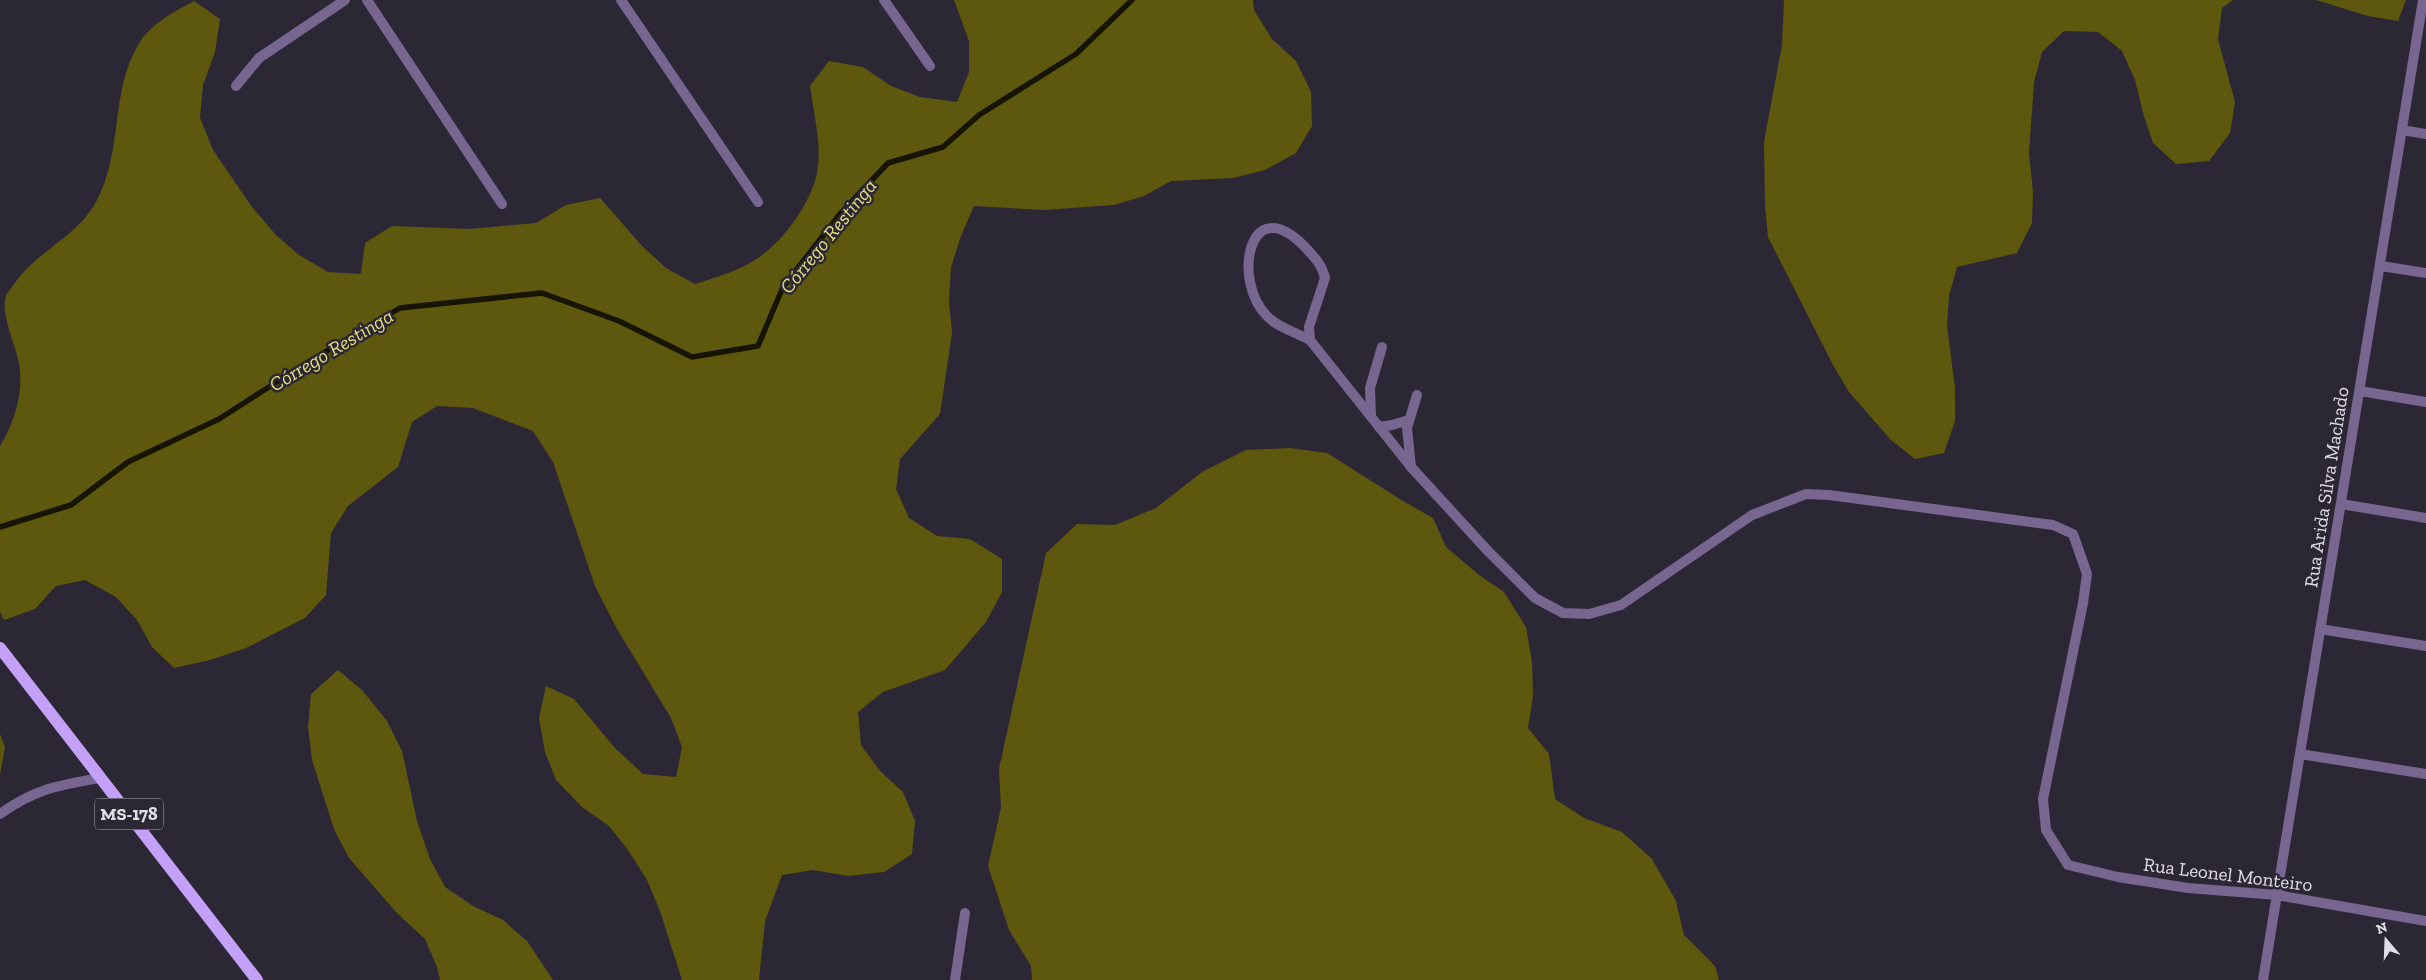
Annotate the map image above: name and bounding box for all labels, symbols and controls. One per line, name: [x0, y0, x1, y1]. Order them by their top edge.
water label: Córrego Restinga: [774, 174, 882, 298]
water label: Córrego Restinga: [265, 304, 397, 396]
street label: Rua Arida Silva Machado: [2299, 385, 2354, 589]
road number: MS-178: [95, 799, 163, 830]
street label: Rua Leonel Monteiro: [2142, 853, 2314, 896]
north arrow: [2361, 915, 2411, 965]
text: N: [2374, 918, 2390, 938]

